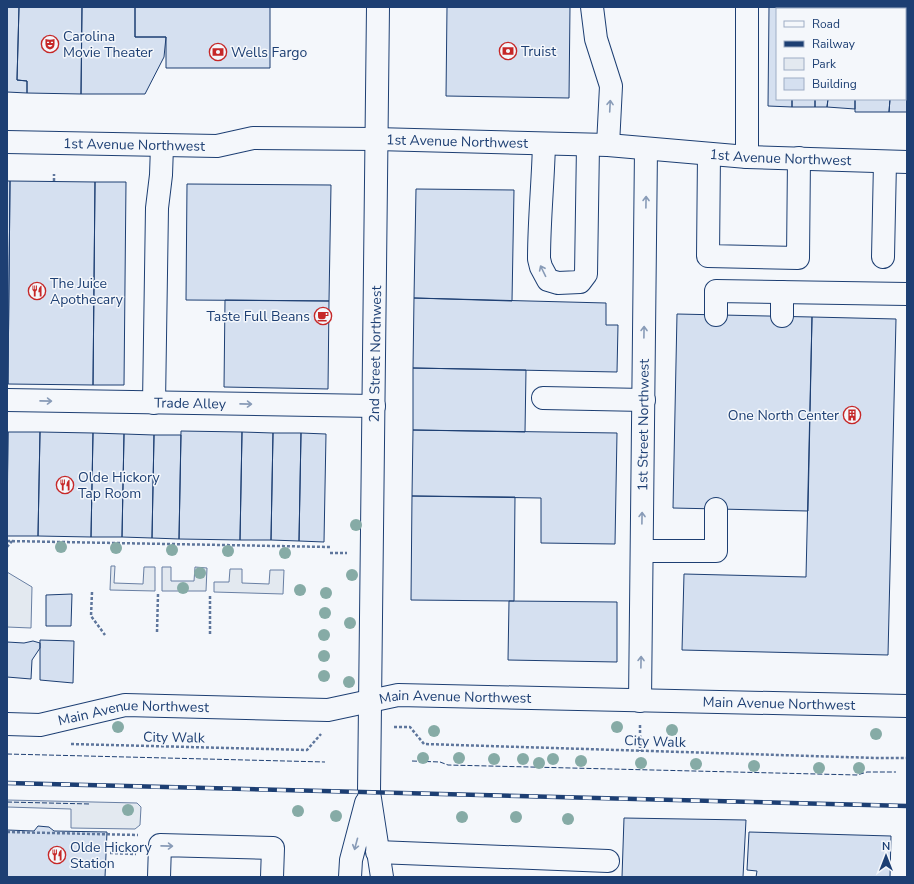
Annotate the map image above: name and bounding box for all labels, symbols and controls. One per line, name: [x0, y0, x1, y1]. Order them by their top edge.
legend: [776, 8, 906, 100]
text: Road: [812, 16, 840, 32]
place label: Carolina Movie Theater: [63, 27, 153, 62]
theatre icon: Carolina Movie Theater: [40, 34, 60, 54]
text: Railway: [812, 36, 856, 52]
bank icon: Truist: [498, 41, 518, 61]
bank icon: Wells Fargo: [208, 42, 228, 62]
place label: Truist: [521, 42, 556, 61]
place label: Wells Fargo: [231, 43, 308, 62]
text: Park: [812, 56, 837, 72]
text: Building: [812, 76, 857, 92]
one-way arrow: [607, 100, 614, 113]
street label: 1st Avenue Northwest: [386, 130, 528, 153]
street label: 1st Avenue Northwest: [63, 134, 205, 156]
street label: 1st Avenue Northwest: [709, 145, 852, 170]
one-way arrow: [642, 196, 650, 209]
one-way arrow: [539, 265, 546, 277]
place label: The Juice Apothecary: [50, 274, 124, 309]
restaurant icon: The Juice Apothecary: [27, 281, 47, 301]
street label: 2nd Street Northwest: [365, 285, 386, 423]
cafe icon: Taste Full Beans: [313, 306, 333, 326]
place label: Taste Full Beans: [206, 307, 310, 326]
one-way arrow: [641, 326, 648, 339]
street label: 1st Street Northwest: [633, 359, 654, 491]
street label: Trade Alley: [154, 393, 227, 414]
one-way arrow: [39, 397, 52, 405]
one-way arrow: [239, 400, 252, 408]
building icon: One North Center: [842, 405, 862, 425]
place label: One North Center: [728, 406, 839, 425]
place label: Olde Hickory Tap Room: [78, 468, 160, 503]
restaurant icon: Olde Hickory Tap Room: [55, 475, 75, 495]
one-way arrow: [638, 512, 646, 525]
one-way arrow: [637, 656, 645, 669]
street label: Main Avenue Northwest: [377, 686, 532, 709]
street label: Main Avenue Northwest: [702, 693, 855, 715]
street label: Main Avenue Northwest: [56, 696, 209, 730]
street label: City Walk: [143, 727, 206, 748]
street label: City Walk: [624, 731, 687, 752]
north arrow: [866, 836, 906, 876]
one-way arrow: [351, 837, 359, 850]
place label: Olde Hickory Station: [70, 838, 152, 873]
text: N: [882, 839, 890, 854]
one-way arrow: [160, 842, 173, 849]
restaurant icon: Olde Hickory Station: [47, 845, 67, 865]

